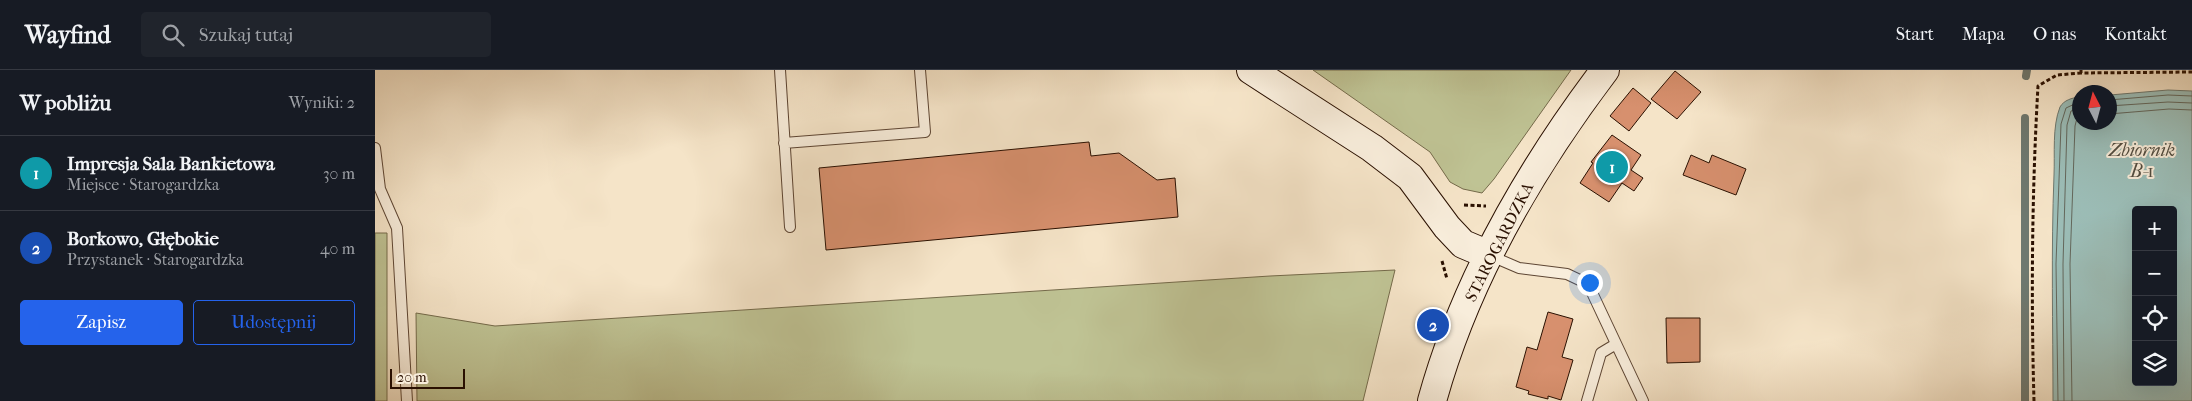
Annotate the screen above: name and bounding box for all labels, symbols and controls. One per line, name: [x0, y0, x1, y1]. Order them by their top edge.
search box: [141, 12, 491, 57]
text: Wayfind: [25, 21, 111, 49]
icon: search: [159, 21, 187, 49]
text: Szukaj tutaj: [199, 24, 293, 46]
text: Start: [1896, 24, 1934, 45]
text: Mapa: [1962, 24, 2005, 45]
text: O nas: [2033, 24, 2076, 45]
text: Kontakt: [2104, 24, 2167, 45]
north arrow: [2072, 85, 2117, 130]
text: W pobliżu: [20, 91, 111, 115]
text: Wyniki: 2: [289, 93, 355, 112]
water label: Zbiornik B-1: [2108, 140, 2175, 182]
pin: 1: [1596, 148, 1628, 186]
text: Impresja Sala Bankietowa: [67, 153, 275, 175]
text: 1: [33, 164, 39, 183]
text: 30 m: [323, 164, 355, 183]
text: Miejsce · Starogardzka: [67, 175, 219, 194]
street label: STAROGARDZKA: [1461, 179, 1538, 305]
map controls: [2132, 206, 2177, 386]
button: +: [2132, 206, 2177, 251]
text: Borkowo, Głębokie: [67, 228, 219, 250]
text: 2: [32, 239, 40, 258]
text: 40 m: [320, 239, 355, 258]
text: Przystanek · Starogardzka: [67, 250, 244, 269]
button: −: [2132, 251, 2177, 296]
your location: [1577, 270, 1603, 296]
button: locate: [2132, 296, 2177, 341]
button: Zapisz: [20, 300, 183, 345]
button: Udostępnij: [193, 300, 355, 345]
pin: 2: [1417, 306, 1449, 344]
button: layers: [2132, 341, 2177, 386]
scale bar: [390, 366, 465, 389]
text: 20 m: [397, 369, 427, 386]

